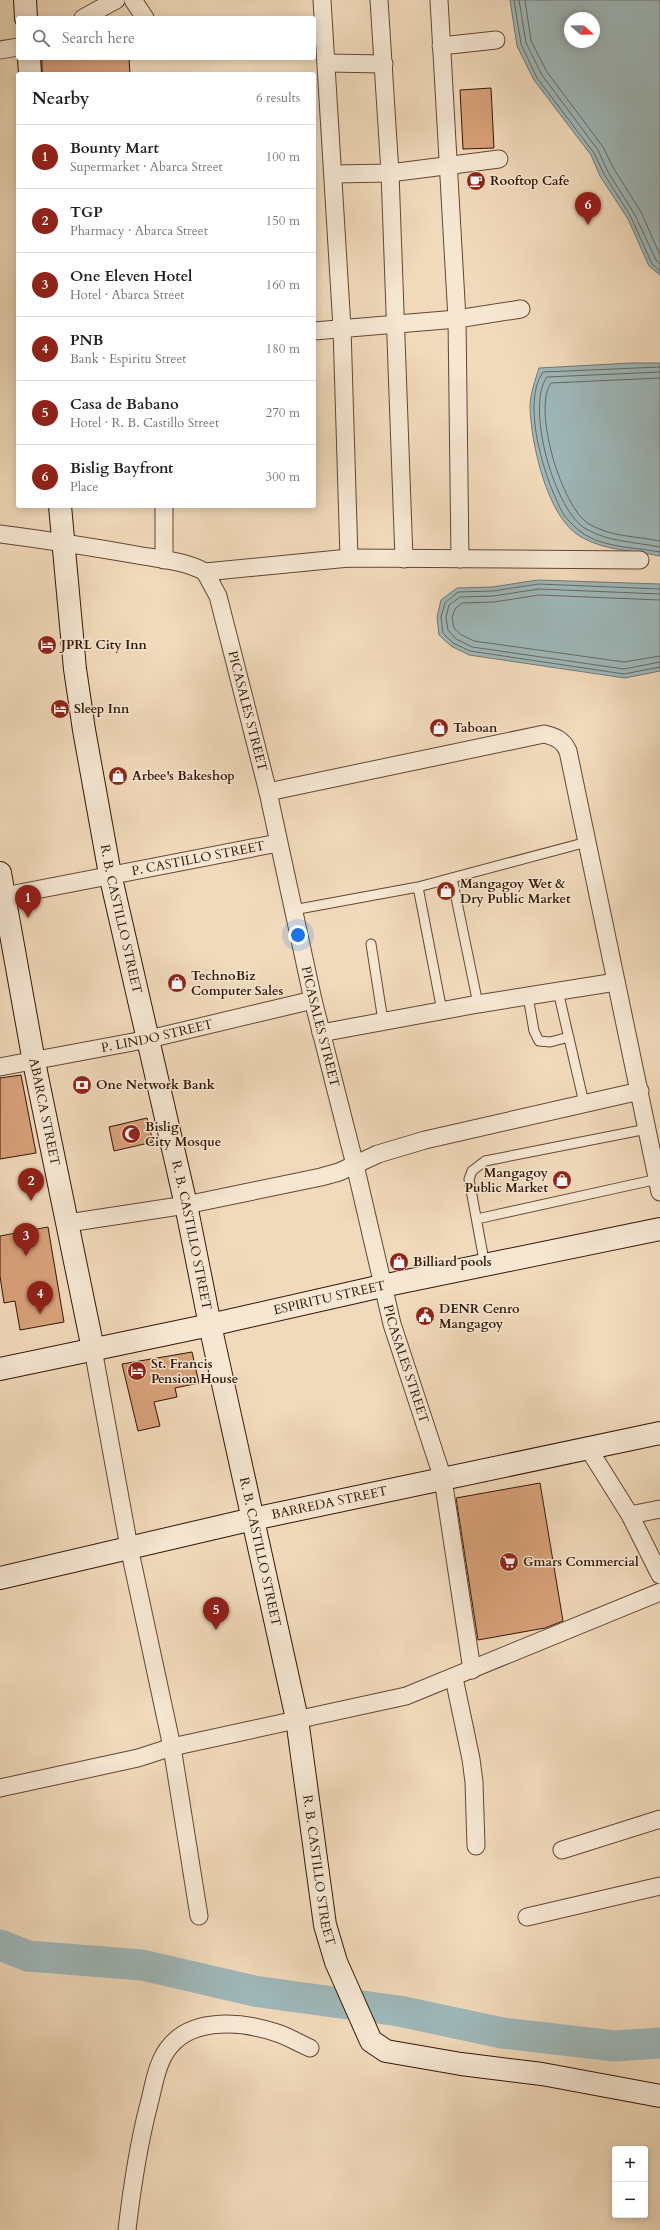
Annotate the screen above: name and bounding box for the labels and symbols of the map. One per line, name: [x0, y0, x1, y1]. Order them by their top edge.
north arrow: [564, 12, 600, 48]
cafe icon: Rooftop Cafe: [465, 170, 487, 192]
place label: Rooftop Cafe: [490, 172, 569, 190]
pin: 6: [575, 192, 601, 225]
hotel icon: JPRL City Inn: [36, 634, 58, 656]
place label: JPRL City Inn: [59, 636, 148, 654]
street label: PICASALES STREET: [223, 649, 271, 774]
hotel icon: Sleep Inn: [49, 698, 71, 720]
place label: Sleep Inn: [74, 700, 130, 718]
shop icon: Taboan: [428, 717, 450, 739]
place label: Taboan: [453, 719, 498, 737]
shop icon: Arbee's Bakeshop: [107, 765, 129, 787]
place label: Arbee's Bakeshop: [132, 767, 235, 785]
street label: P. CASTILLO STREET: [130, 837, 267, 880]
street label: R. B. CASTILLO STREET: [96, 843, 146, 996]
place label: Mangagoy Wet & Dry Public Market: [460, 875, 571, 908]
shop icon: Mangagoy Wet & Dry Public Market: [435, 880, 457, 902]
pin: 1: [15, 885, 41, 918]
your location: [288, 925, 308, 945]
street label: PICASALES STREET: [297, 965, 344, 1089]
place label: TechnoBiz Computer Sales: [191, 967, 283, 1000]
shop icon: TechnoBiz Computer Sales: [166, 972, 188, 994]
street label: P. LINDO STREET: [100, 1015, 215, 1057]
street label: ABARCA STREET: [24, 1056, 64, 1168]
bank icon: One Network Bank: [71, 1074, 93, 1096]
place label: One Network Bank: [96, 1076, 216, 1094]
place label: Bislig City Mosque: [145, 1118, 221, 1151]
mosque icon: Bislig City Mosque: [120, 1123, 142, 1145]
street label: R. B. CASTILLO STREET: [167, 1159, 216, 1312]
place label: Mangagoy Public Market: [465, 1164, 549, 1197]
pin: 2: [18, 1168, 44, 1201]
shop icon: Mangagoy Public Market: [551, 1169, 573, 1191]
pin: 3: [13, 1223, 39, 1256]
shop icon: Billiard pools: [388, 1251, 410, 1273]
place label: Billiard pools: [413, 1253, 492, 1271]
street label: ESPIRITU STREET: [272, 1276, 388, 1319]
pin: 4: [27, 1281, 53, 1314]
place label: DENR Cenro Mangagoy: [439, 1300, 520, 1333]
street label: PICASALES STREET: [379, 1303, 433, 1426]
public building icon: DENR Cenro Mangagoy: [414, 1305, 436, 1327]
place label: St. Francis Pension House: [151, 1355, 238, 1388]
hotel icon: St. Francis Pension House: [126, 1360, 148, 1382]
street label: R. B. CASTILLO STREET: [235, 1476, 285, 1629]
street label: BARREDA STREET: [270, 1482, 390, 1524]
supermarket icon: Gmars Commercial: [498, 1551, 520, 1573]
place label: Gmars Commercial: [523, 1553, 639, 1571]
pin: 5: [203, 1597, 229, 1630]
street label: R. B. CASTILLO STREET: [298, 1794, 340, 1948]

